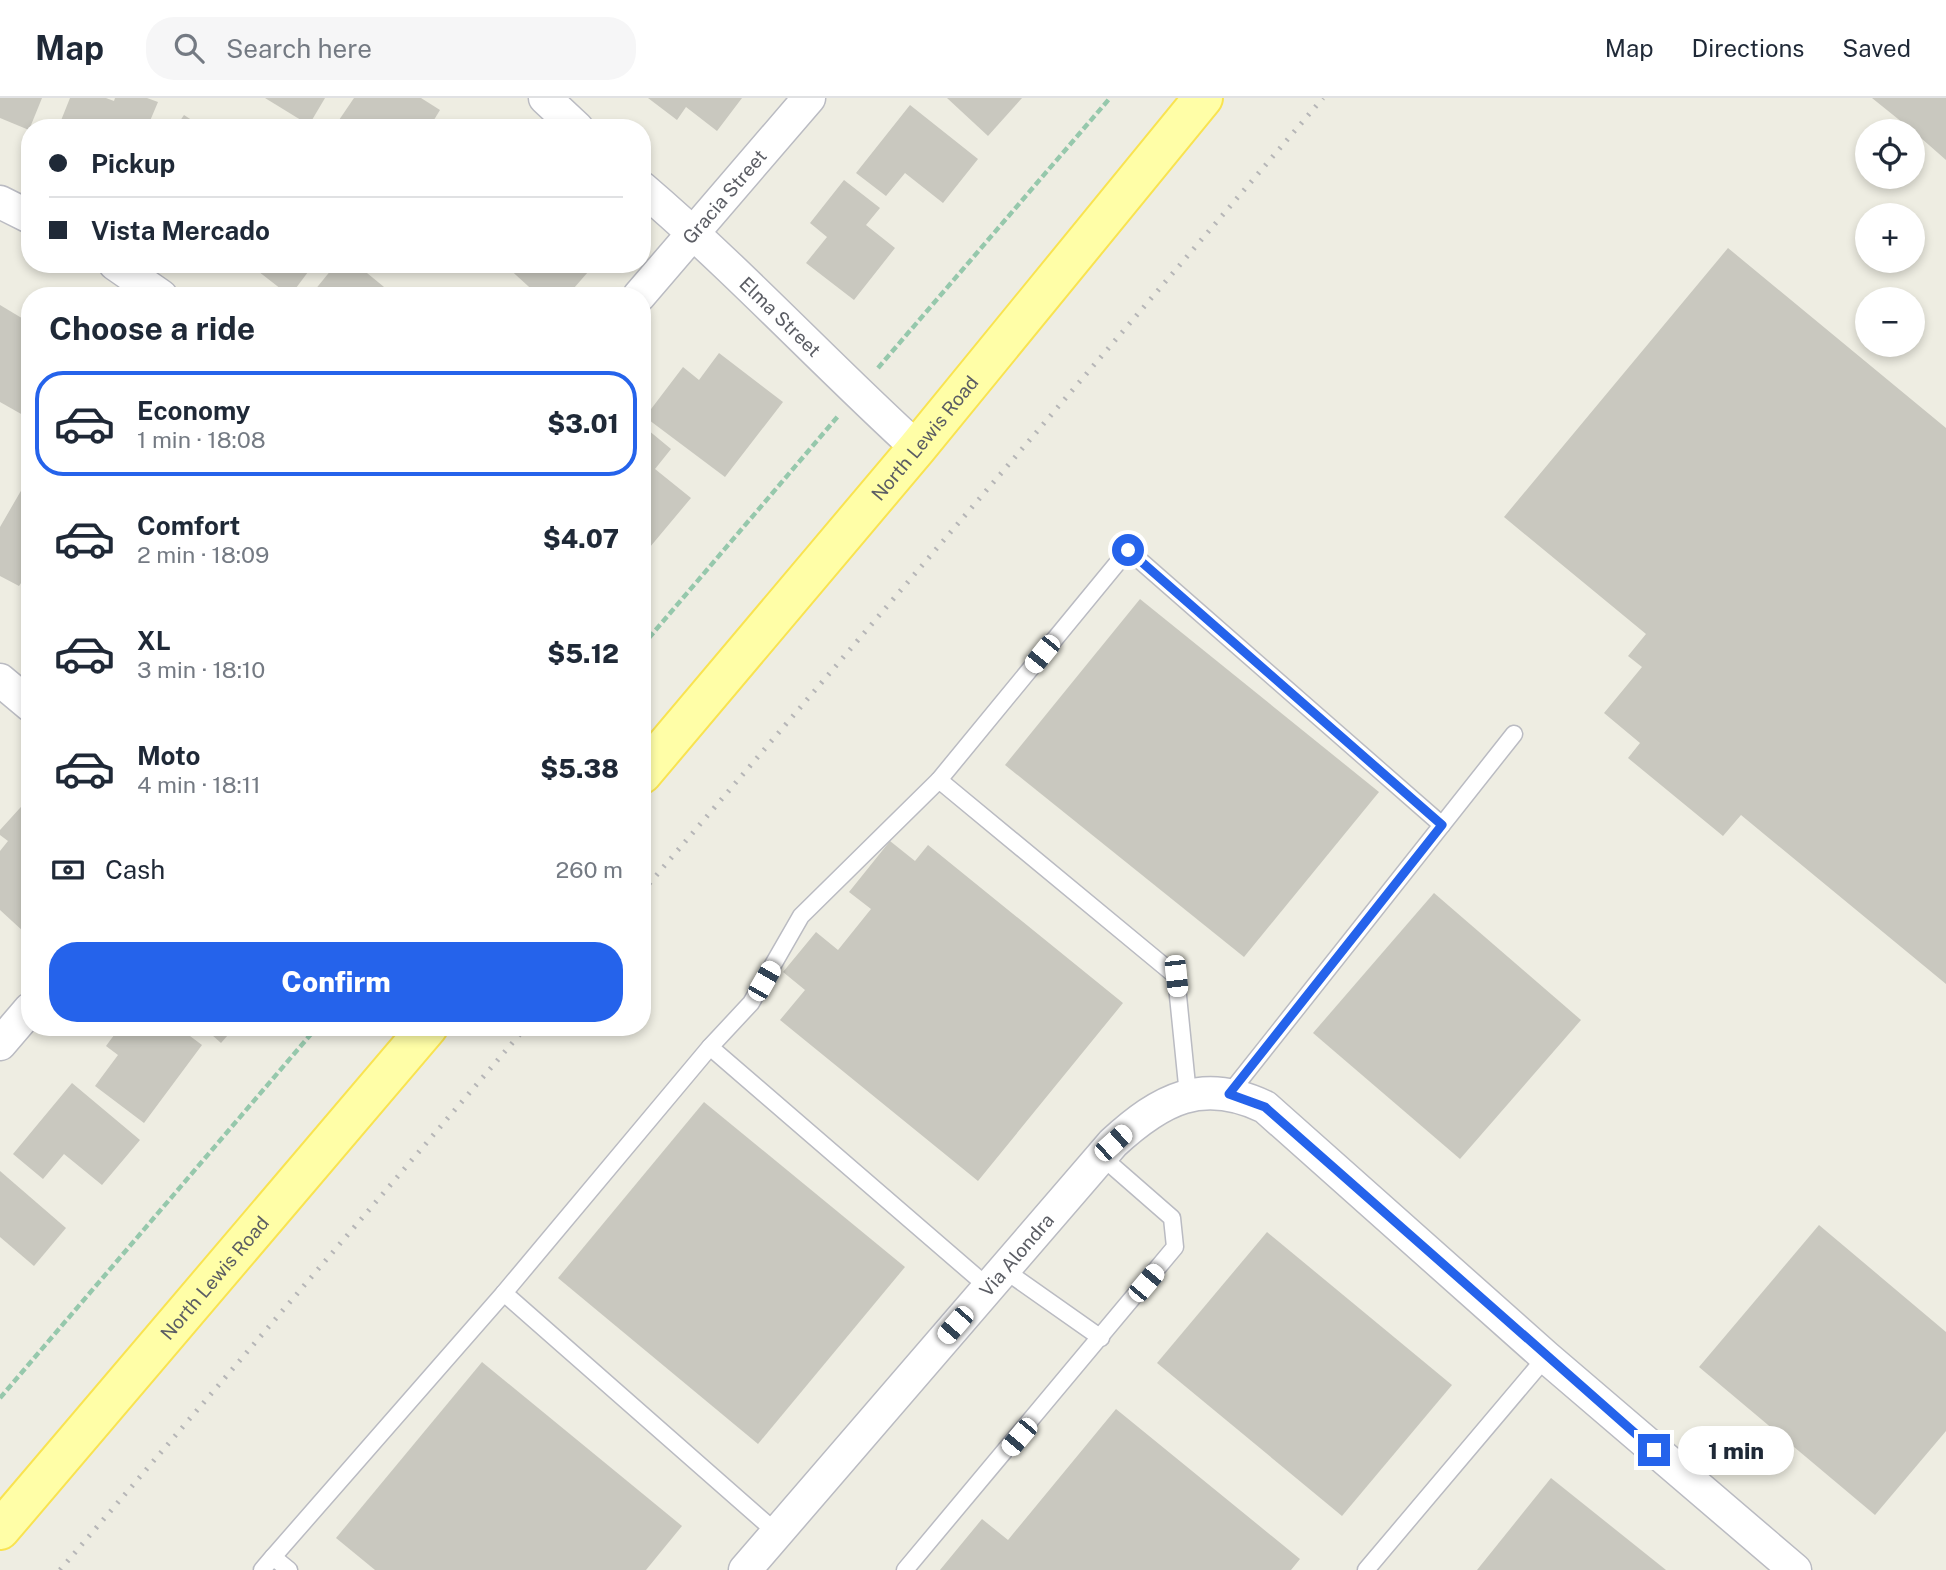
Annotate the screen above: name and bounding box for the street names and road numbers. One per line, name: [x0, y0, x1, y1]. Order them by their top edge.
street label: Gracia Street: [678, 145, 771, 248]
street label: Elma Street: [735, 272, 825, 361]
street label: North Lewis Road: [867, 371, 983, 505]
street label: Via Alondra: [975, 1209, 1058, 1301]
street label: North Lewis Road: [156, 1212, 273, 1344]

